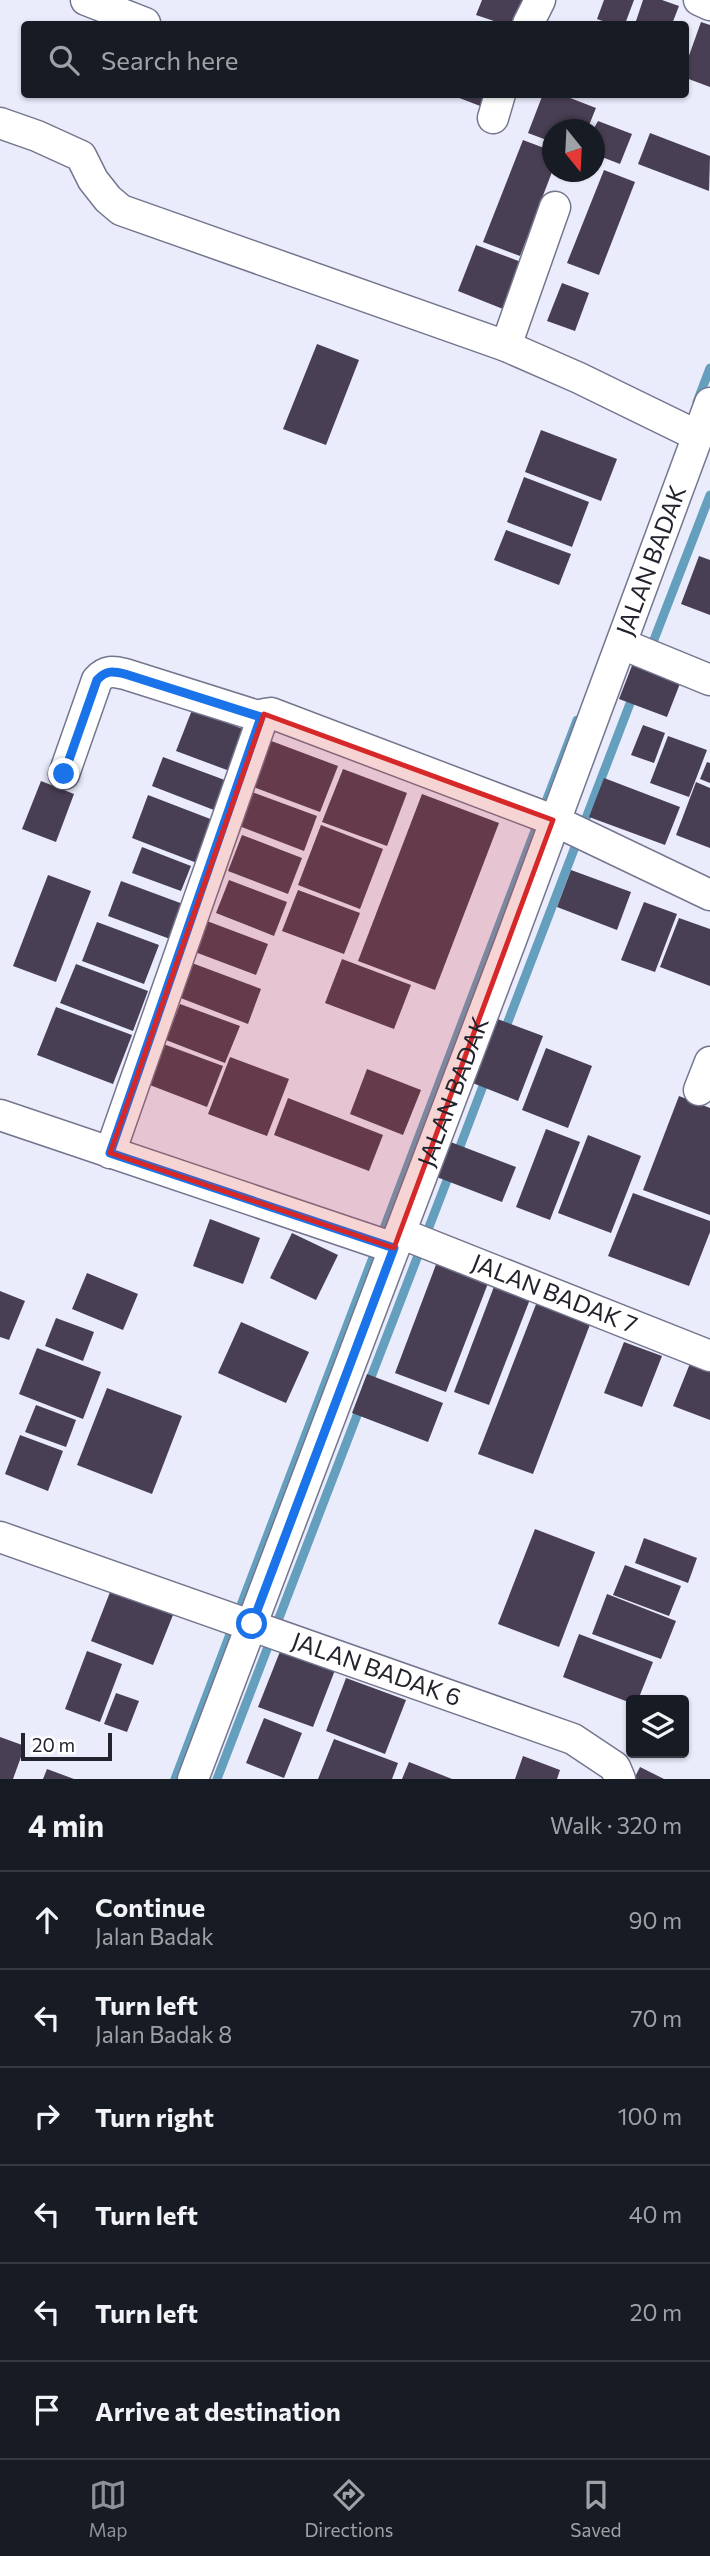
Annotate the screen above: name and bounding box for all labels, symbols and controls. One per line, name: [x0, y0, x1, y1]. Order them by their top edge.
search box: [21, 21, 689, 98]
icon: search: [45, 41, 83, 79]
text: Search here: [101, 44, 239, 75]
north arrow: [542, 119, 605, 182]
street label: JALAN BADAK: [609, 481, 691, 639]
route end: [48, 758, 79, 789]
street label: JALAN BADAK: [411, 1012, 494, 1170]
street label: JALAN BADAK 7: [468, 1247, 642, 1339]
route start: [236, 1608, 267, 1639]
street label: JALAN BADAK 6: [288, 1625, 465, 1711]
map controls: [626, 1695, 689, 1758]
button: layers: [626, 1695, 689, 1758]
scale bar: [21, 1730, 112, 1762]
text: 20 m: [32, 1733, 75, 1756]
text: 4 min: [28, 1806, 104, 1843]
text: Walk · 320 m: [550, 1811, 682, 1839]
text: Continue: [95, 1891, 205, 1922]
icon: ahead: [28, 1901, 66, 1939]
text: 90 m: [629, 1906, 682, 1934]
text: Jalan Badak: [95, 1922, 214, 1950]
text: Turn left: [95, 1989, 198, 2020]
icon: left: [28, 1999, 66, 2037]
text: 70 m: [630, 2004, 682, 2032]
text: Jalan Badak 8: [95, 2020, 232, 2048]
icon: right: [28, 2097, 66, 2135]
text: Turn right: [95, 2101, 214, 2132]
text: 100 m: [618, 2102, 682, 2130]
icon: left: [28, 2195, 66, 2233]
text: Turn left: [95, 2199, 198, 2230]
text: 40 m: [629, 2200, 682, 2228]
icon: left: [28, 2293, 66, 2331]
text: Turn left: [95, 2297, 198, 2328]
text: 20 m: [630, 2298, 682, 2326]
icon: arrive: [28, 2391, 66, 2429]
text: Arrive at destination: [95, 2395, 341, 2426]
tab: Map: [88, 2476, 128, 2541]
tab: Directions: [304, 2476, 394, 2541]
tab: Saved: [570, 2476, 622, 2541]

